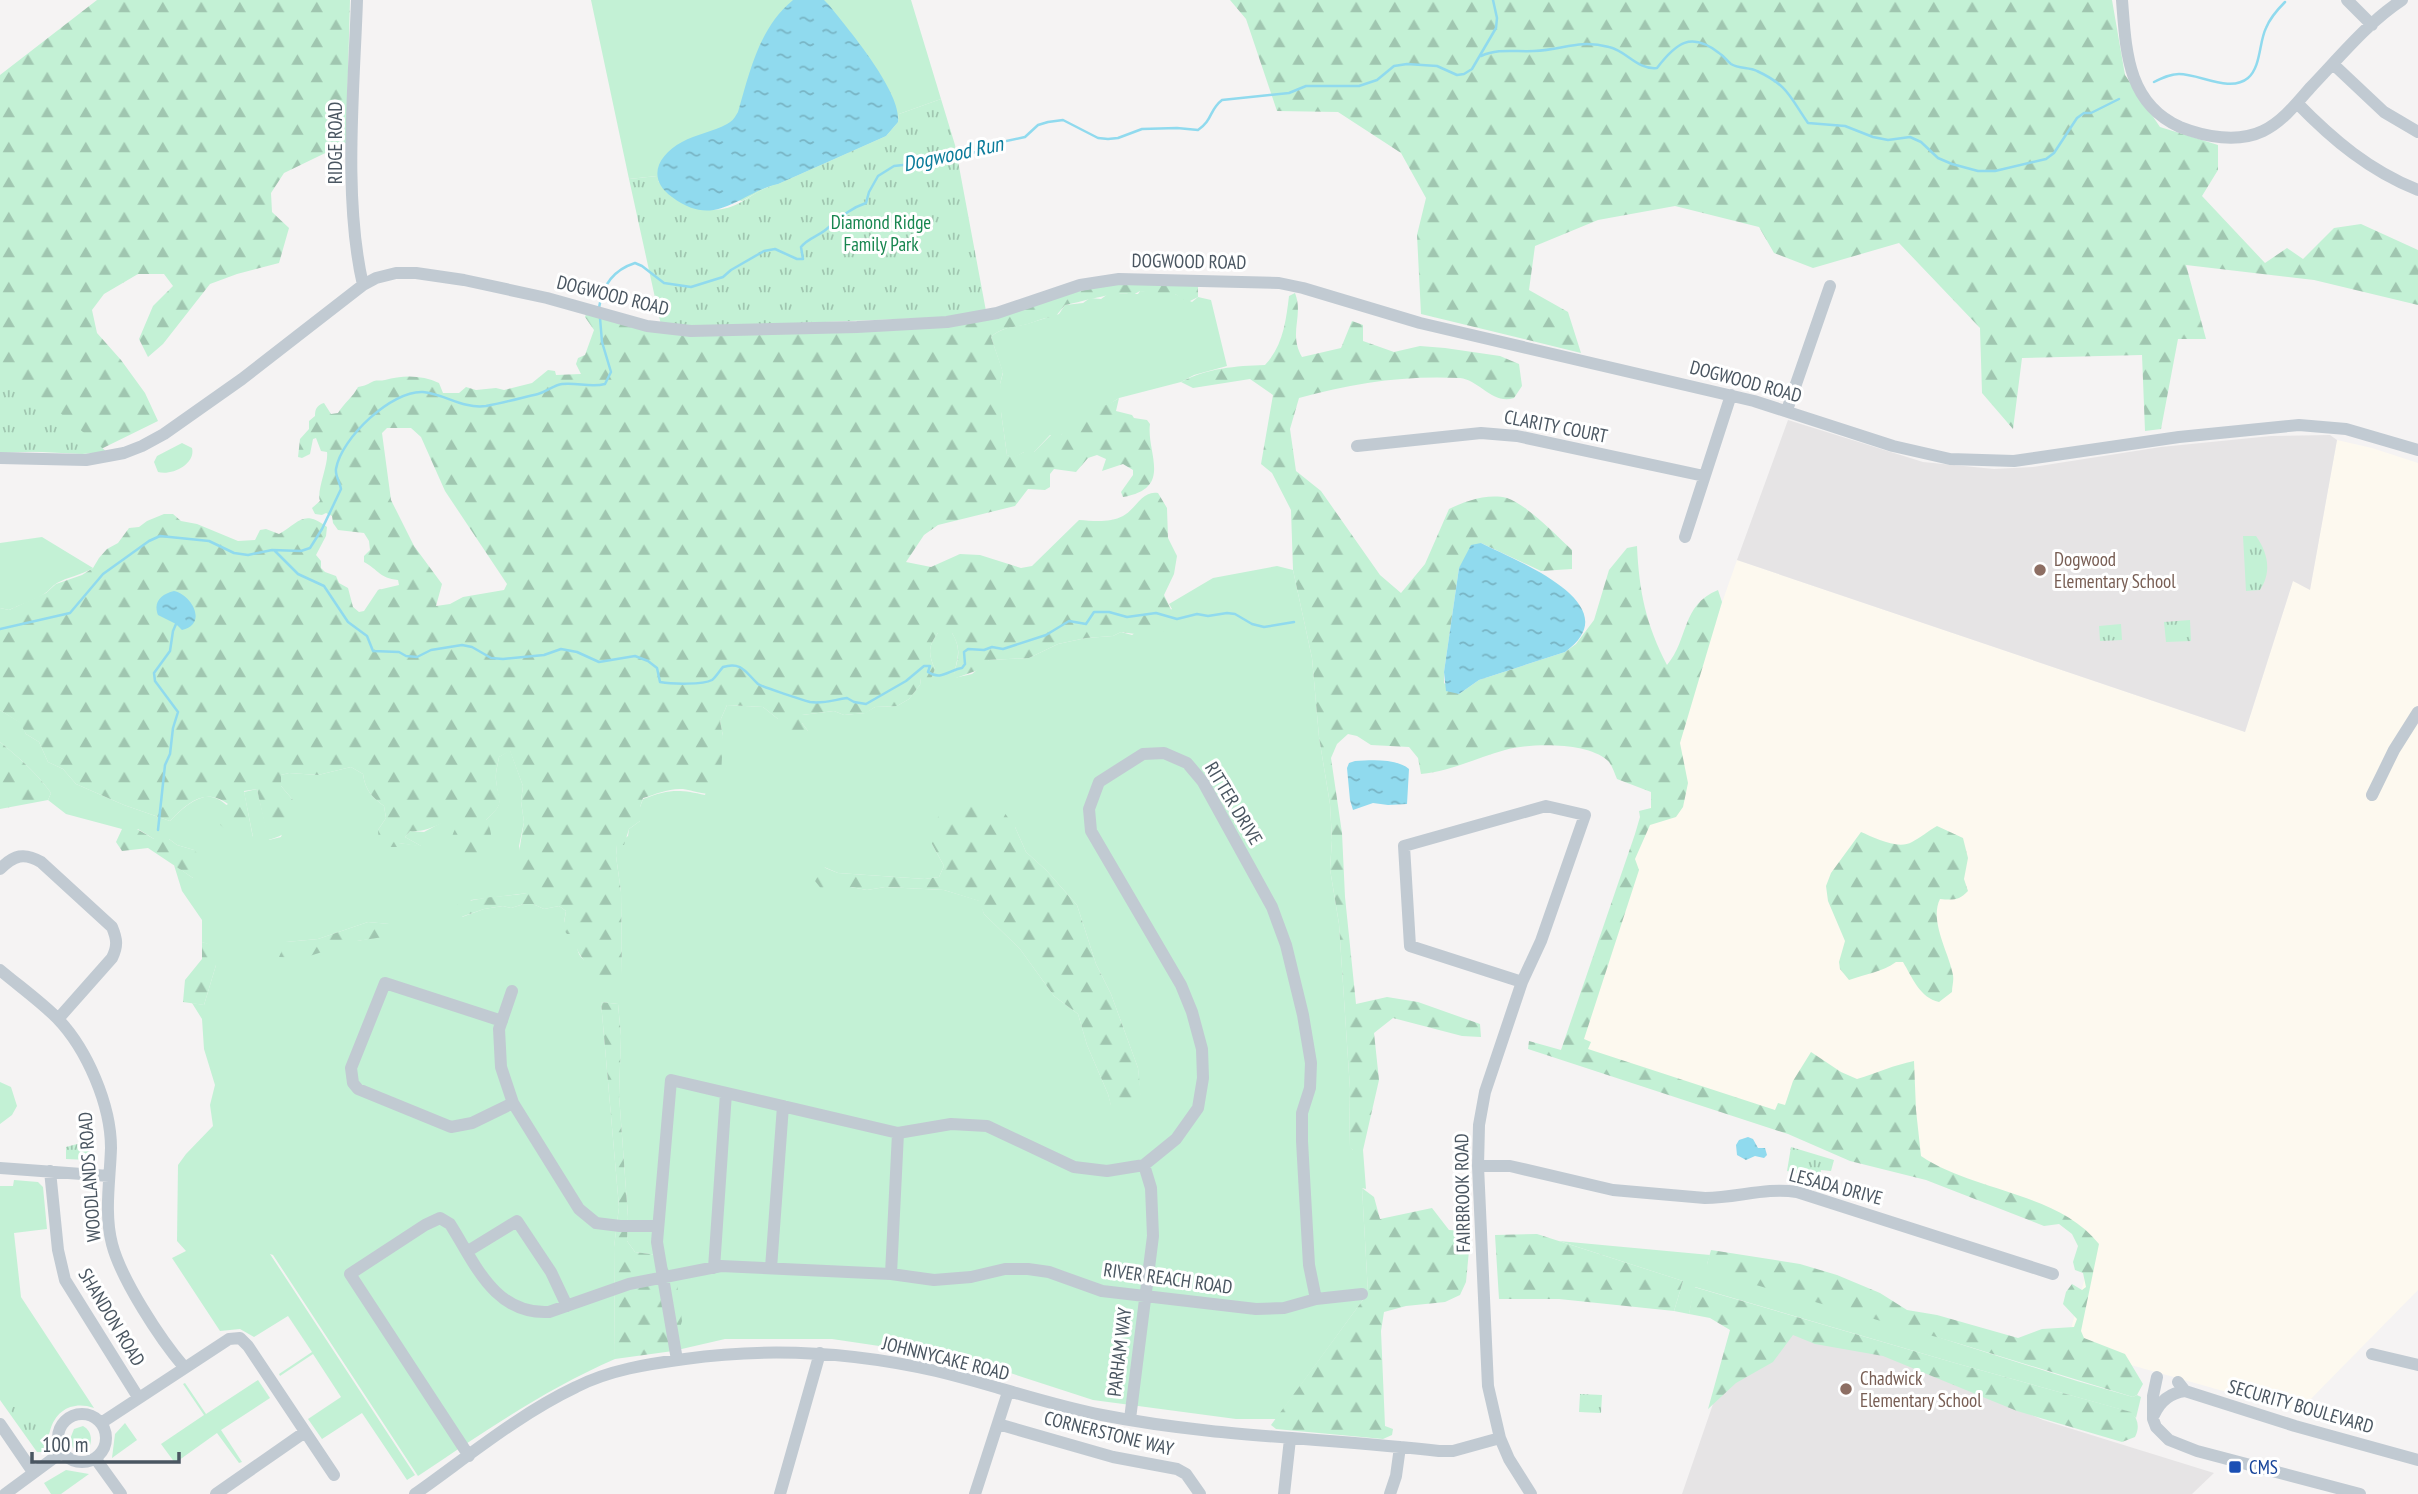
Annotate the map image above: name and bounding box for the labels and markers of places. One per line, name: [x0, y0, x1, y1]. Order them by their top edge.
place label: Dogwood Elementary School: [2054, 547, 2176, 593]
marker: Dogwood Elementary School: [2032, 562, 2048, 578]
place label: Chadwick Elementary School: [1860, 1366, 1982, 1412]
marker: Chadwick Elementary School: [1838, 1381, 1854, 1397]
place label: CMS: [2249, 1455, 2278, 1479]
marker: CMS: [2227, 1459, 2243, 1475]

